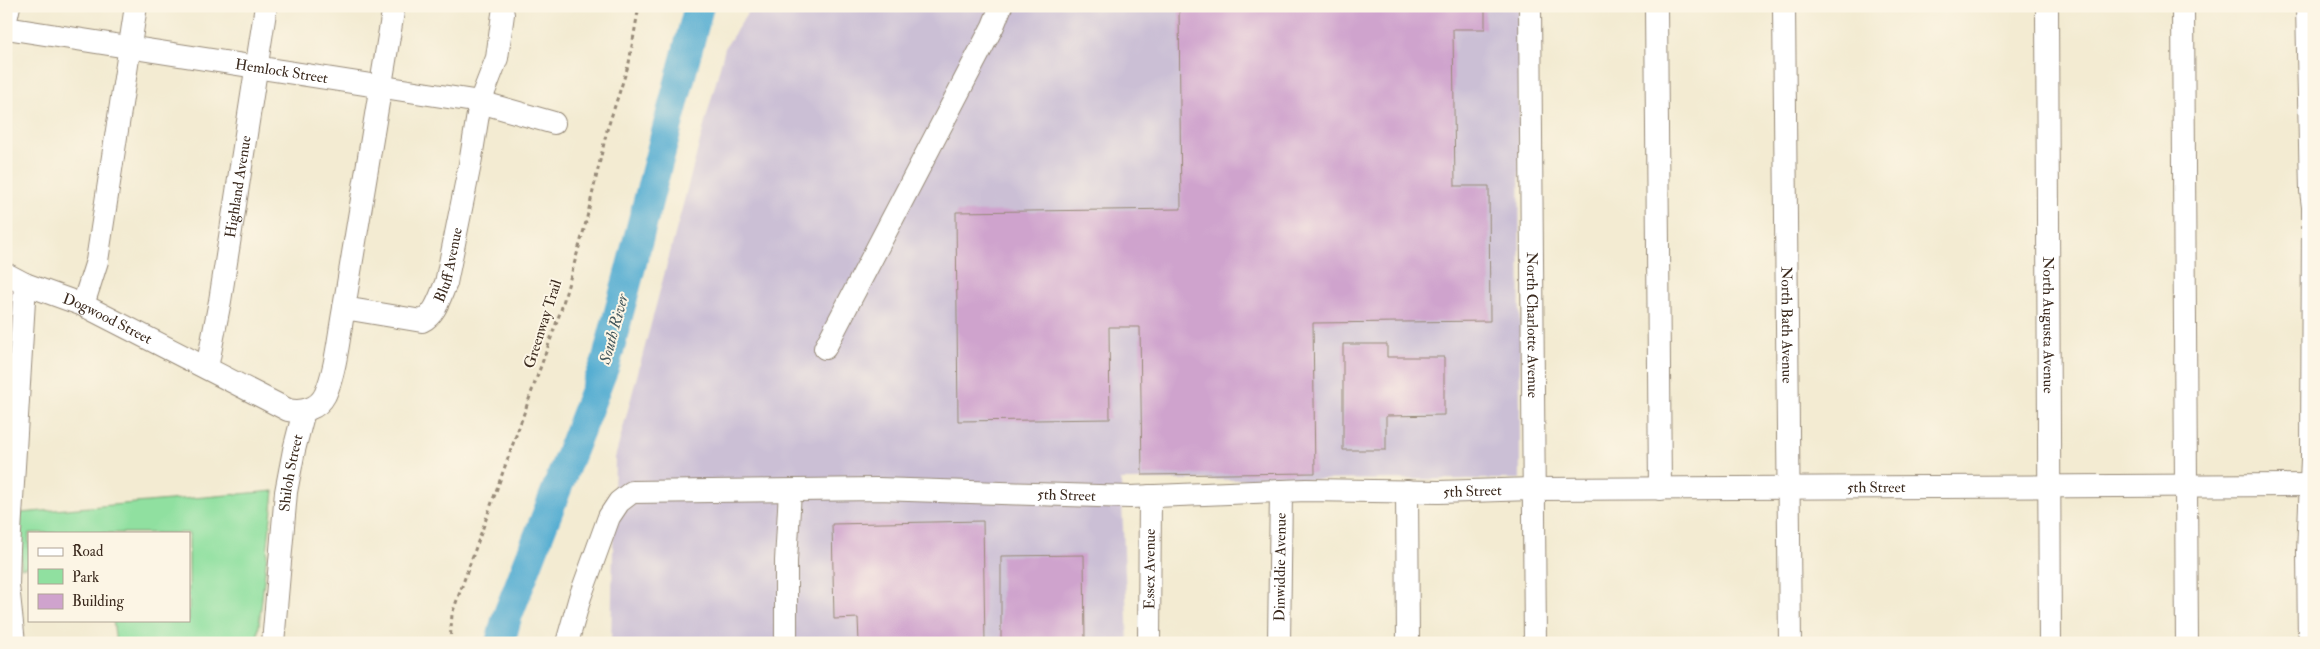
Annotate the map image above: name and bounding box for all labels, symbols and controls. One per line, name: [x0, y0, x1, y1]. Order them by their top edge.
street label: Hemlock Street: [234, 54, 330, 88]
street label: Highland Avenue: [220, 134, 255, 239]
street label: Bluff Avenue: [430, 226, 466, 305]
street label: North Charlotte Avenue: [1522, 252, 1543, 398]
street label: North Augusta Avenue: [2039, 256, 2058, 394]
street label: North Bath Avenue: [1777, 266, 1797, 384]
street label: Greenway Trail: [520, 277, 566, 371]
street label: Dogwood Street: [60, 289, 155, 348]
water label: South River: [595, 291, 633, 367]
street label: Shiloh Street: [275, 432, 307, 513]
street label: 5th Street: [1847, 478, 1906, 497]
street label: 5th Street: [1443, 481, 1502, 501]
street label: 5th Street: [1037, 485, 1096, 505]
street label: Dinwiddie Avenue: [1270, 513, 1290, 621]
street label: Essex Avenue: [1140, 529, 1159, 609]
legend: [28, 532, 190, 622]
text: Road: [72, 542, 104, 561]
text: Park: [72, 568, 99, 587]
text: Building: [72, 592, 124, 611]

